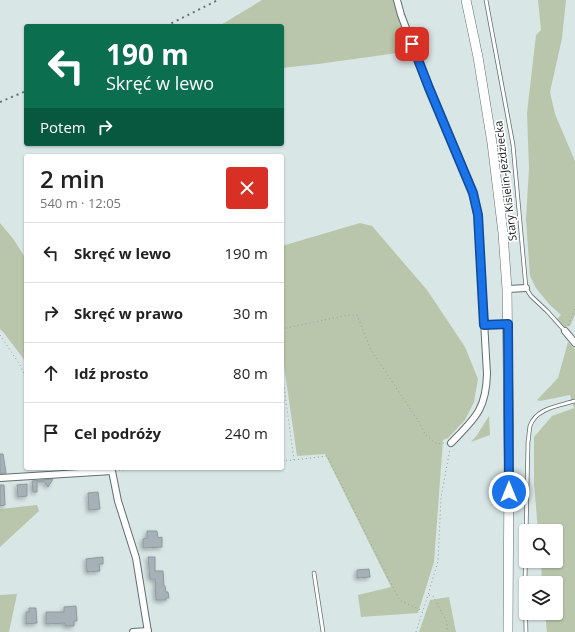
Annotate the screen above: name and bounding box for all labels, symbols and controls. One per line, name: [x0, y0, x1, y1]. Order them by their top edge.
pin: [395, 27, 429, 61]
icon: arrive: [401, 33, 423, 55]
text: 190 m: [106, 35, 189, 73]
icon: left: [40, 40, 92, 92]
text: Skręć w lewo: [106, 71, 214, 95]
icon: right: [94, 116, 116, 138]
text: Potem: [40, 117, 86, 137]
street label: Stary Kisielin-Jeździecka: [490, 120, 520, 242]
text: 2 min: [40, 162, 105, 195]
button: close: [226, 167, 268, 209]
text: 540 m · 12:05: [40, 194, 121, 212]
icon: left: [40, 242, 62, 264]
text: Skręć w lewo: [74, 243, 171, 263]
text: 190 m: [224, 243, 268, 263]
icon: right: [40, 302, 62, 324]
text: Skręć w prawo: [74, 303, 183, 323]
text: 30 m: [233, 303, 268, 323]
icon: ahead: [40, 362, 62, 384]
text: Idź prosto: [74, 363, 149, 383]
text: 80 m: [233, 363, 268, 383]
icon: arrive: [40, 422, 62, 444]
text: Cel podróży: [74, 423, 161, 443]
text: 240 m: [224, 423, 268, 443]
position arrow: [488, 471, 530, 513]
map controls: [519, 524, 563, 620]
button: search: [519, 524, 563, 568]
button: layers: [519, 576, 563, 620]

